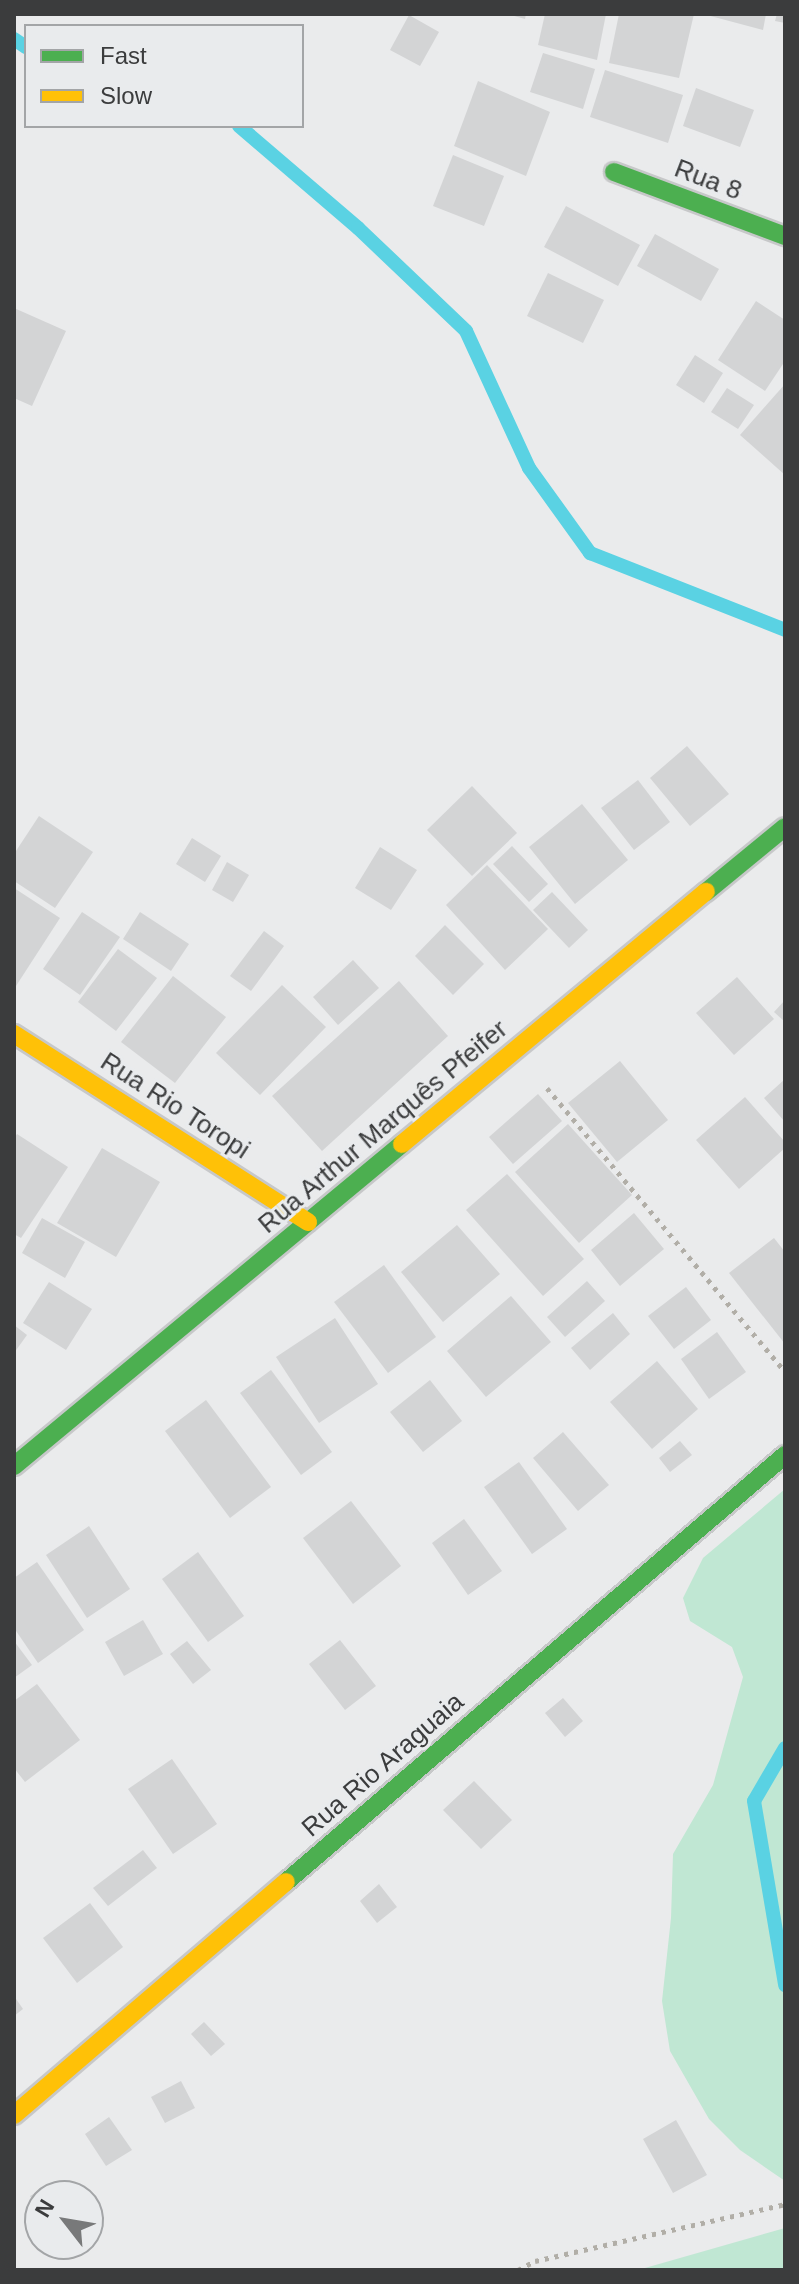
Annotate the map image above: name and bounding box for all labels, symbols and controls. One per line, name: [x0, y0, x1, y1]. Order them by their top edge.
legend: [24, 24, 304, 128]
text: Fast: [100, 42, 147, 69]
text: Slow: [100, 82, 152, 109]
street label: Rua 8: [670, 153, 746, 207]
street label: Rua Arthur Marquês Pfeifer: [252, 1013, 514, 1241]
street label: Rua Rio Toropi: [94, 1046, 256, 1166]
street label: Rua Rio Araguaia: [295, 1686, 471, 1844]
north arrow: [24, 2180, 104, 2260]
text: N: [30, 2195, 60, 2222]

